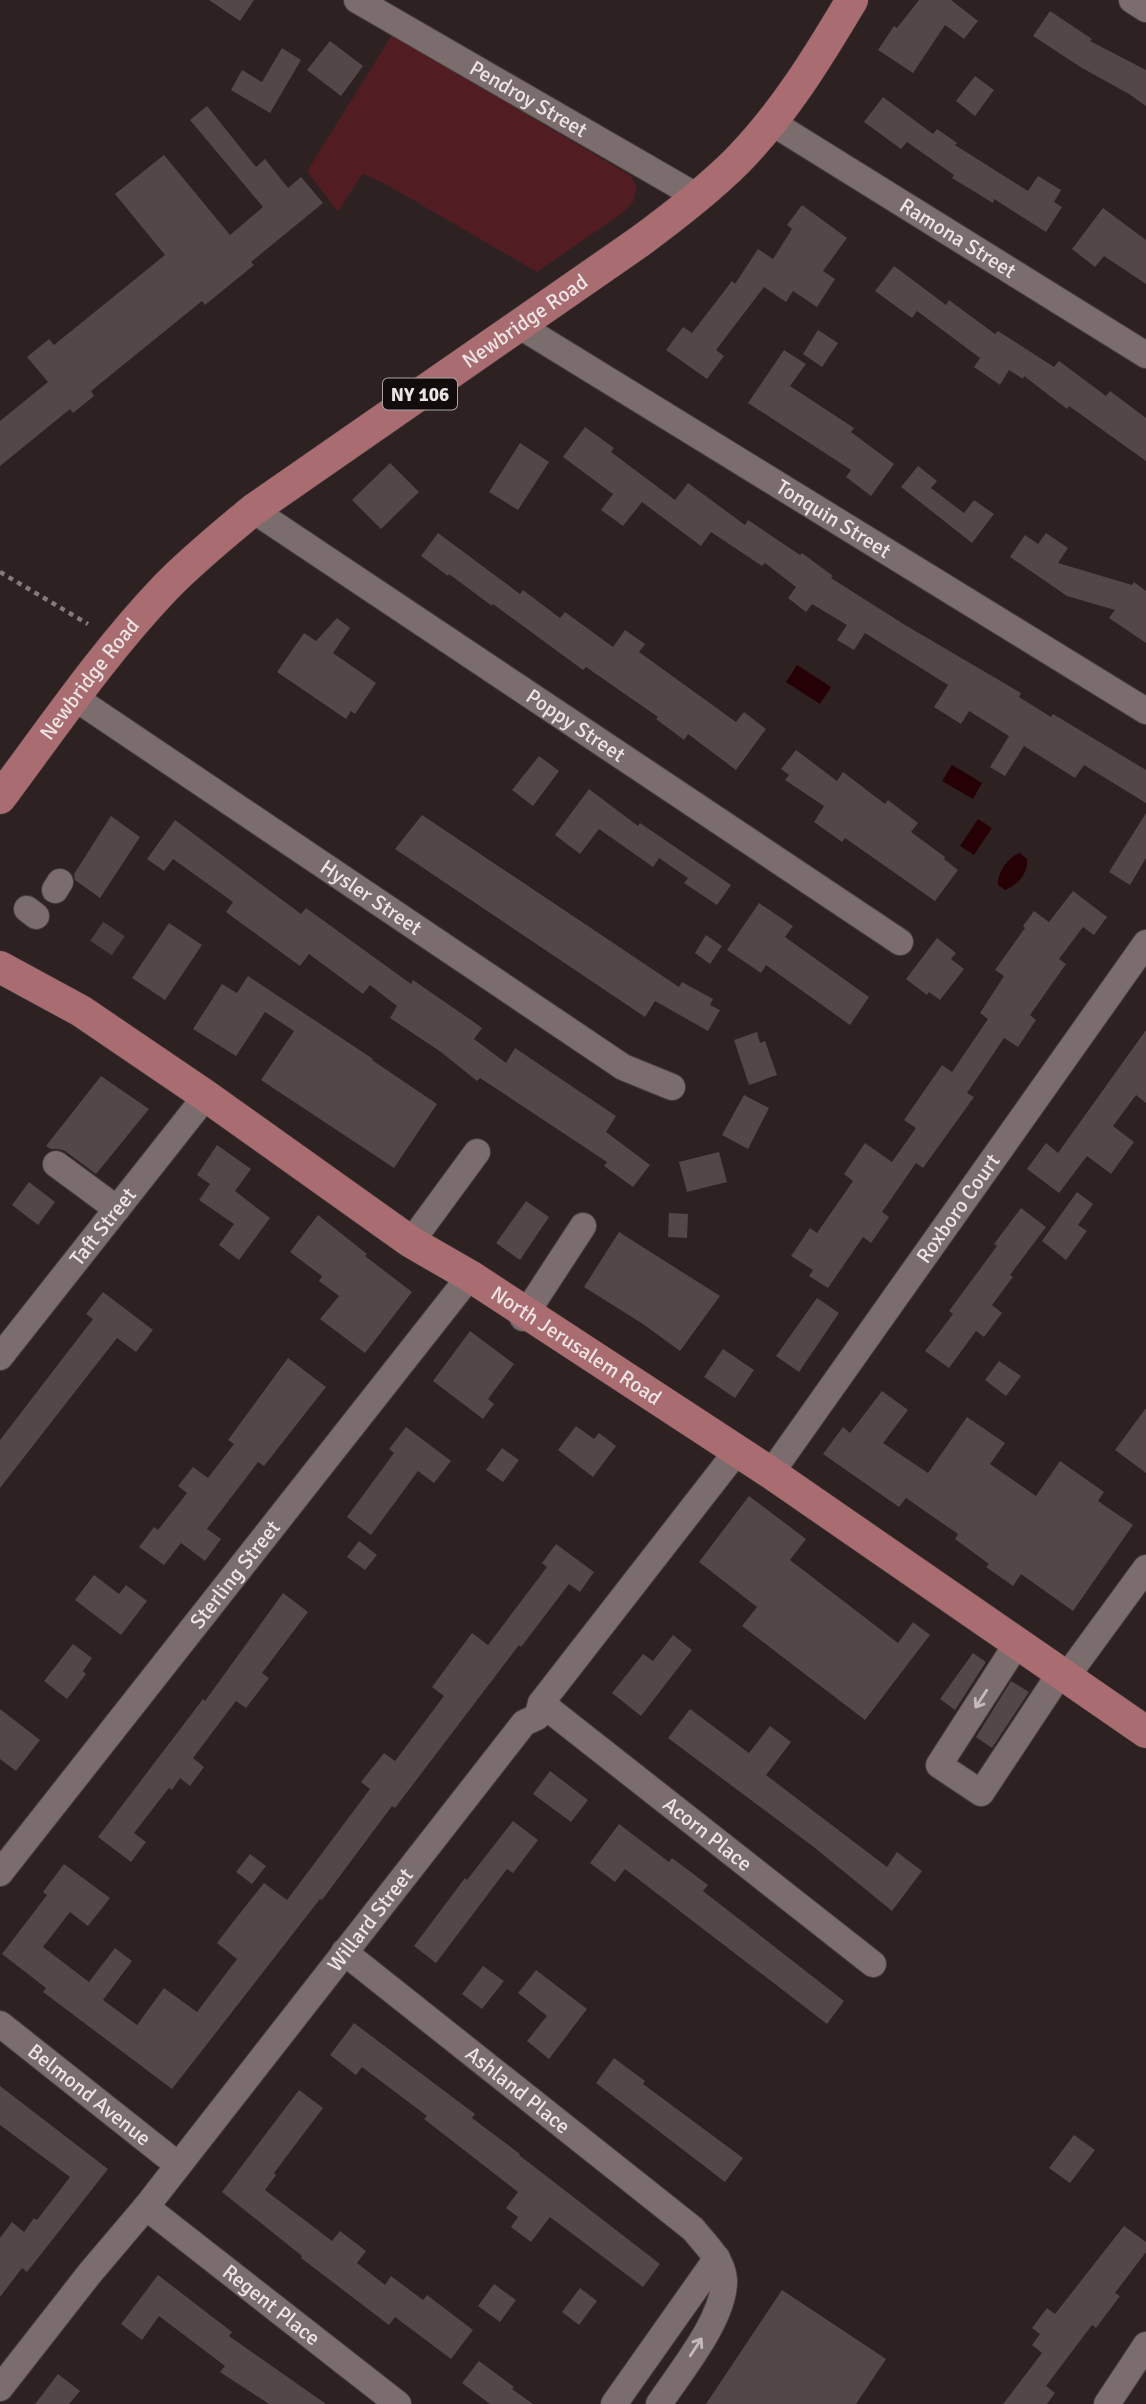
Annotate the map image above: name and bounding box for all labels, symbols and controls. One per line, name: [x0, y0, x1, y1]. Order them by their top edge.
street label: Pendroy Street: [465, 55, 592, 143]
street label: Ramona Street: [895, 192, 1021, 284]
street label: Newbridge Road: [457, 269, 593, 374]
road number: NY 106: [383, 378, 457, 410]
street label: Tonquin Street: [771, 474, 896, 564]
street label: Newbridge Road: [34, 613, 145, 745]
street label: Poppy Street: [521, 683, 630, 768]
street label: Hysler Street: [315, 854, 427, 941]
street label: Roxboro Court: [911, 1149, 1006, 1268]
street label: Taft Street: [64, 1182, 142, 1271]
street label: North Jerusalem Road: [486, 1280, 666, 1411]
street label: Sterling Street: [184, 1515, 286, 1634]
one-way arrow: [973, 1689, 987, 1709]
street label: Acorn Place: [658, 1791, 757, 1877]
street label: Willard Street: [322, 1863, 419, 1977]
street label: Belmond Avenue: [22, 2038, 156, 2152]
street label: Ashland Place: [460, 2040, 576, 2140]
street label: Regent Place: [217, 2259, 325, 2351]
one-way arrow: [689, 2338, 704, 2357]

